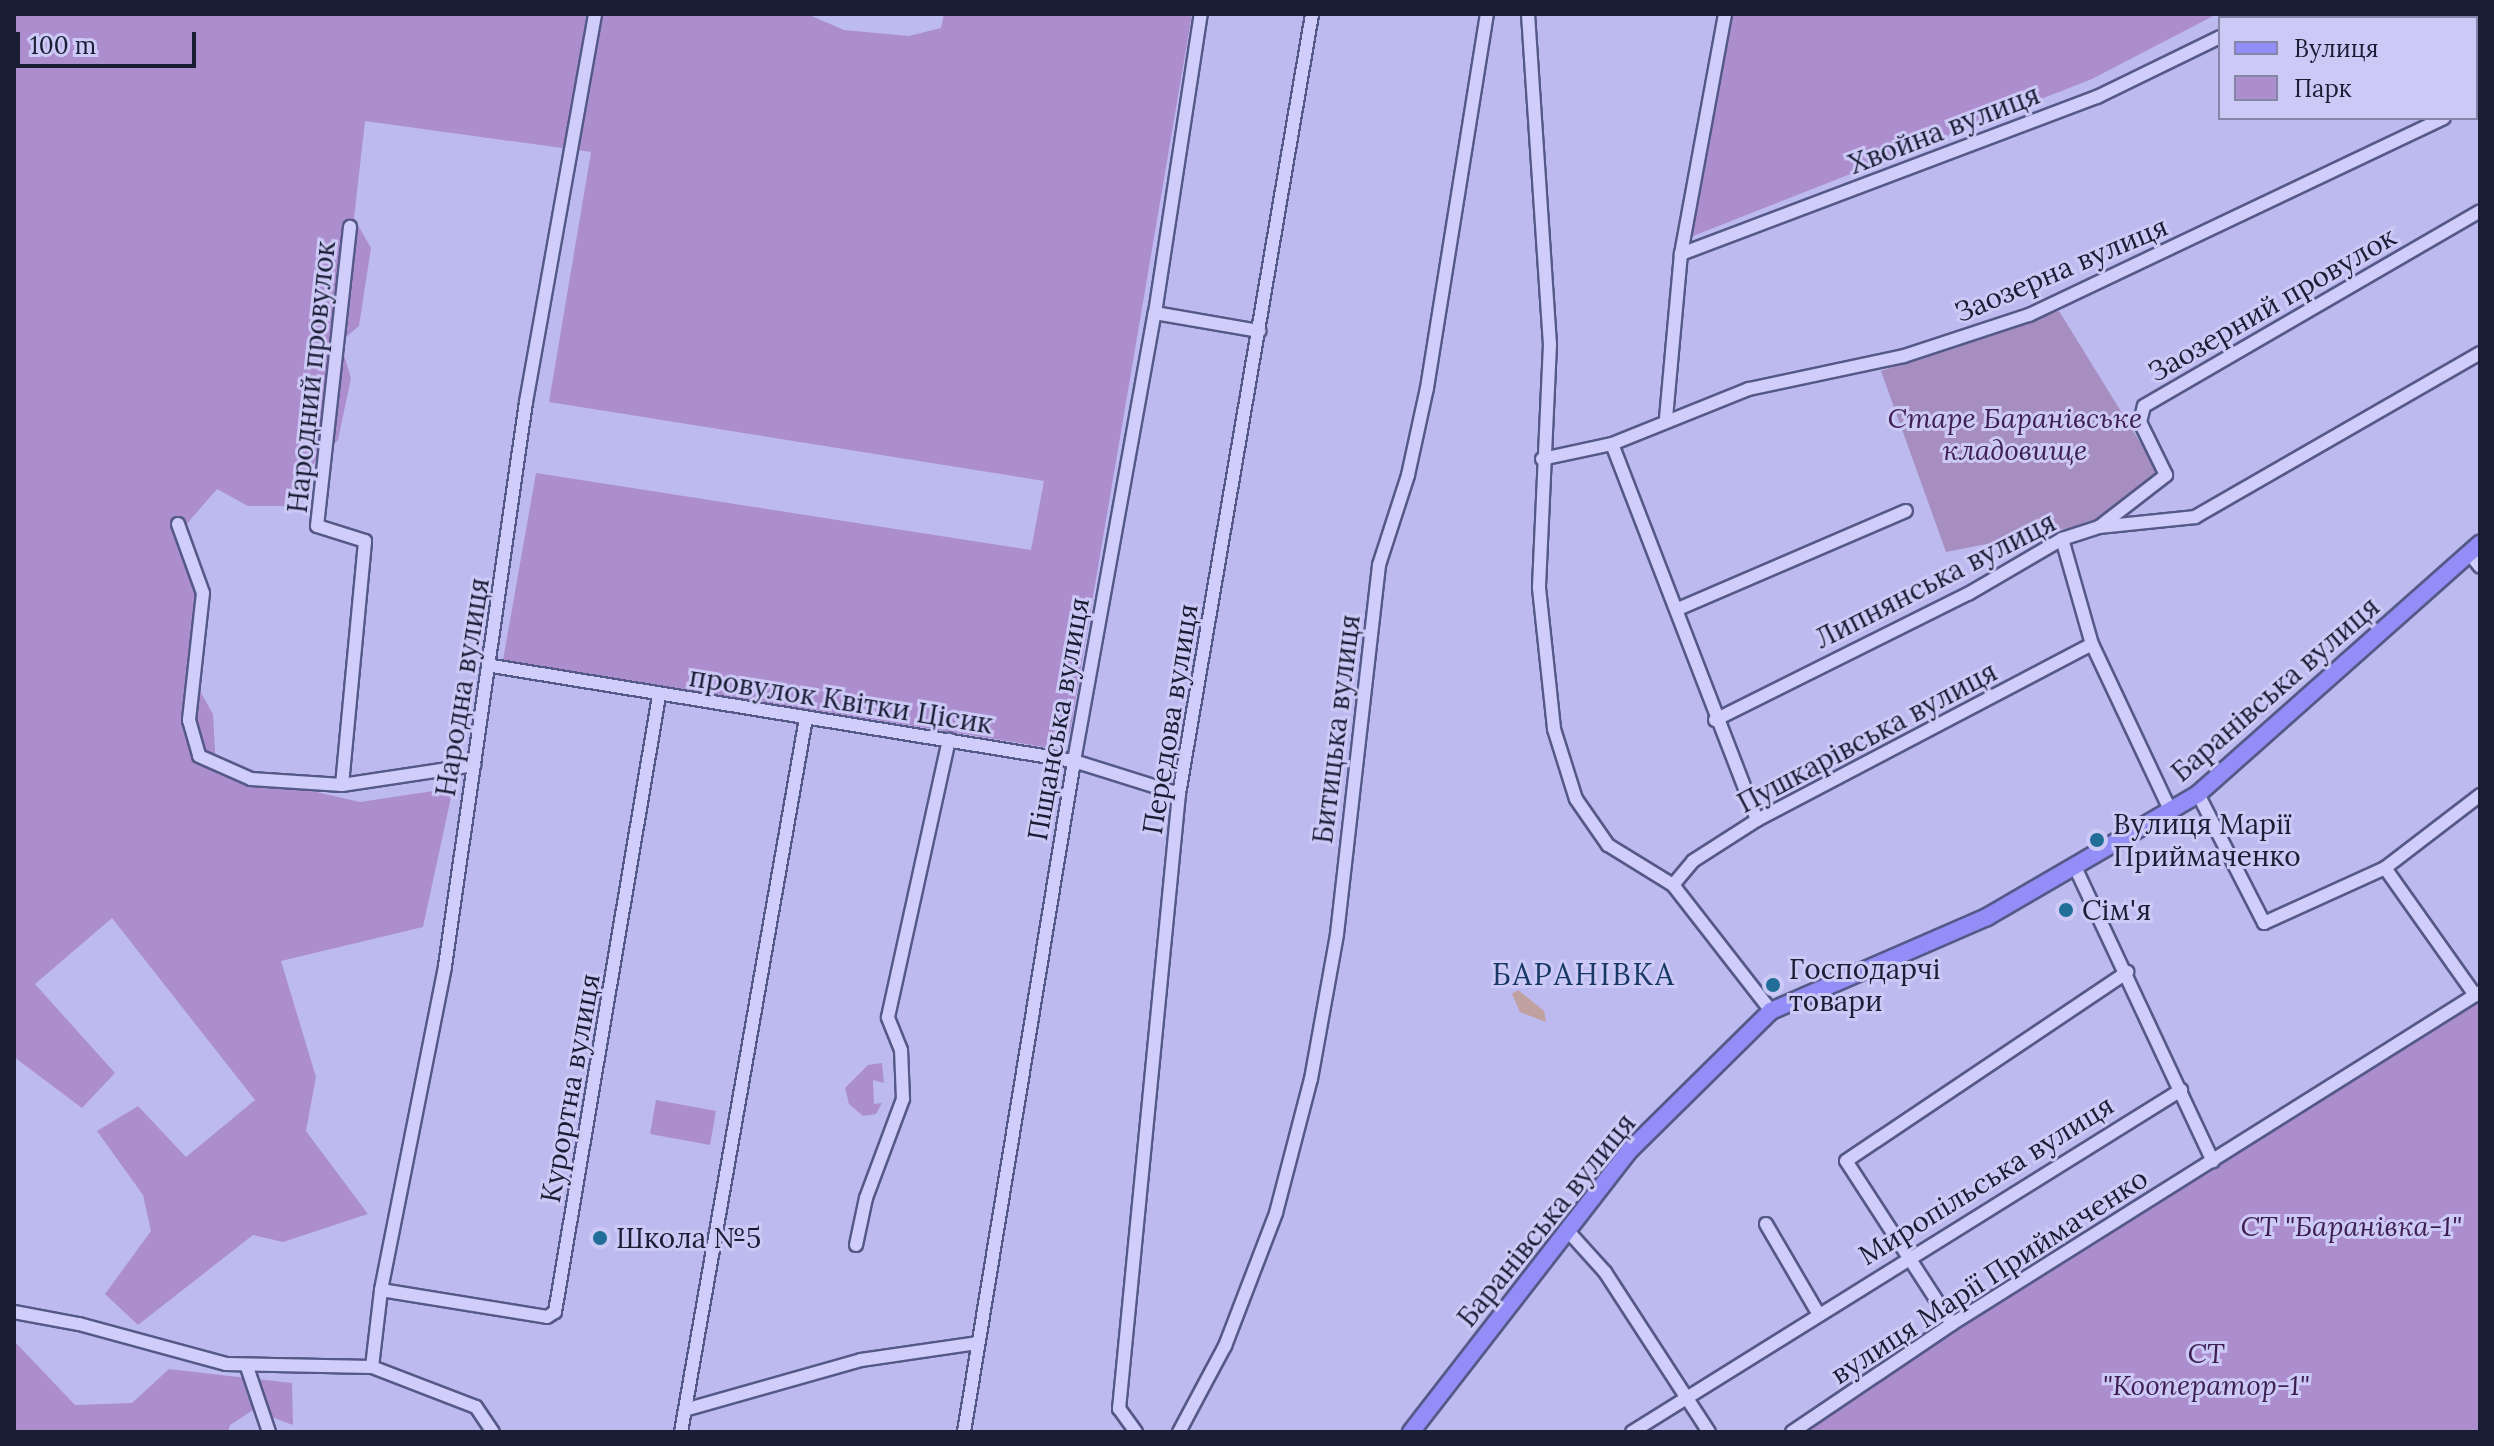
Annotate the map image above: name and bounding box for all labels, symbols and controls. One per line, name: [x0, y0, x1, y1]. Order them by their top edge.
scale bar: [20, 16, 200, 66]
legend: [2218, 16, 2478, 120]
text: 100 m: [30, 30, 96, 61]
text: Вулиця: [2294, 33, 2379, 64]
text: Парк: [2294, 73, 2352, 104]
street label: Хвойна вулиця: [1844, 77, 2044, 181]
street label: Заозерна вулиця: [1950, 209, 2172, 329]
street label: Заозерний провулок: [2142, 219, 2402, 389]
street label: Народний провулок: [280, 239, 342, 515]
park label: Старе Баранівське кладовище: [1888, 401, 2142, 467]
street label: Липнянська вулиця: [1809, 505, 2061, 655]
street label: Народна вулиця: [428, 575, 496, 799]
street label: Баранівська вулиця: [2164, 589, 2386, 789]
street label: Піщанська вулиця: [1020, 595, 1096, 843]
street label: Передова вулиця: [1135, 601, 1205, 837]
street label: Битицька вулиця: [1305, 613, 1367, 845]
street label: Пушкарівська вулиця: [1731, 654, 2003, 820]
street label: провулок Квітки Цісик: [687, 659, 995, 741]
place label: Вулиця Марії Приймаченко: [2113, 807, 2301, 873]
marker: Вулиця Марії Приймаченко: [2088, 831, 2106, 849]
place label: Сім'я: [2082, 893, 2151, 927]
marker: Сім'я: [2057, 901, 2075, 919]
place label: Господарчі товари: [1789, 952, 1940, 1018]
district label: БАРАНІВКА: [1492, 956, 1676, 992]
street label: Курортна вулиця: [533, 971, 607, 1205]
marker: Господарчі товари: [1764, 976, 1782, 994]
street label: Миропільська вулиця: [1852, 1088, 2120, 1272]
street label: Баранівська вулиця: [1450, 1107, 1642, 1333]
street label: вулиця Марії Приймаченко: [1824, 1161, 2154, 1391]
park label: СТ "Баранівка-1": [2240, 1209, 2462, 1243]
place label: Школа №5: [616, 1221, 761, 1255]
marker: Школа №5: [591, 1229, 609, 1247]
park label: СТ "Кооператор-1": [2103, 1336, 2309, 1402]

